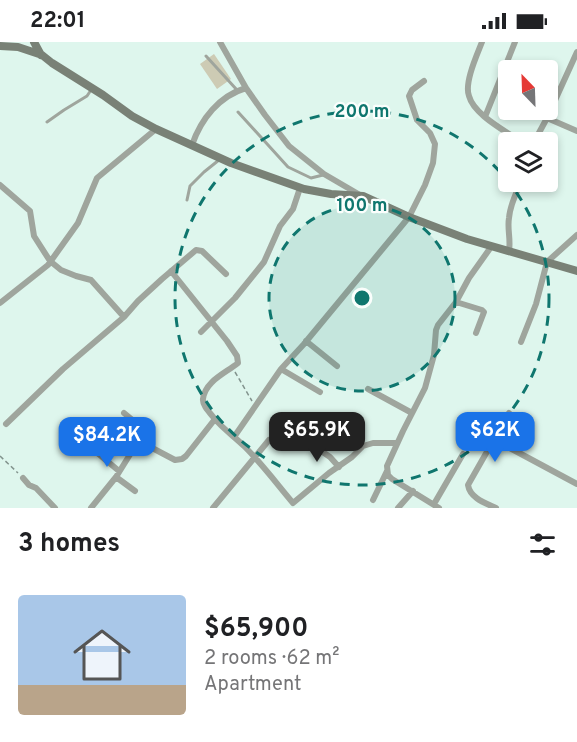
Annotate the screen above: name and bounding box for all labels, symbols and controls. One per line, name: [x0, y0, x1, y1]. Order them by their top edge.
text: 22:01: [30, 8, 86, 35]
north arrow: [498, 60, 558, 120]
map controls: [498, 60, 558, 192]
text: 200 m: [334, 101, 390, 124]
button: layers: [498, 132, 558, 192]
text: 100 m: [336, 195, 388, 218]
centre of rings: [352, 288, 372, 308]
pin: $65.9K: [268, 412, 366, 463]
pin: $62K: [459, 412, 531, 463]
pin: $84.2K: [58, 417, 156, 468]
text: $65.9K: [283, 418, 351, 444]
text: $62K: [470, 418, 520, 444]
text: $84.2K: [73, 423, 141, 449]
text: 3 homes: [18, 528, 120, 561]
icon: filters: [526, 528, 559, 561]
text: $65,900: [204, 613, 308, 646]
icon: home: [66, 619, 138, 691]
text: 2 rooms · 62 m²: [204, 646, 340, 672]
text: Apartment: [204, 672, 302, 698]

